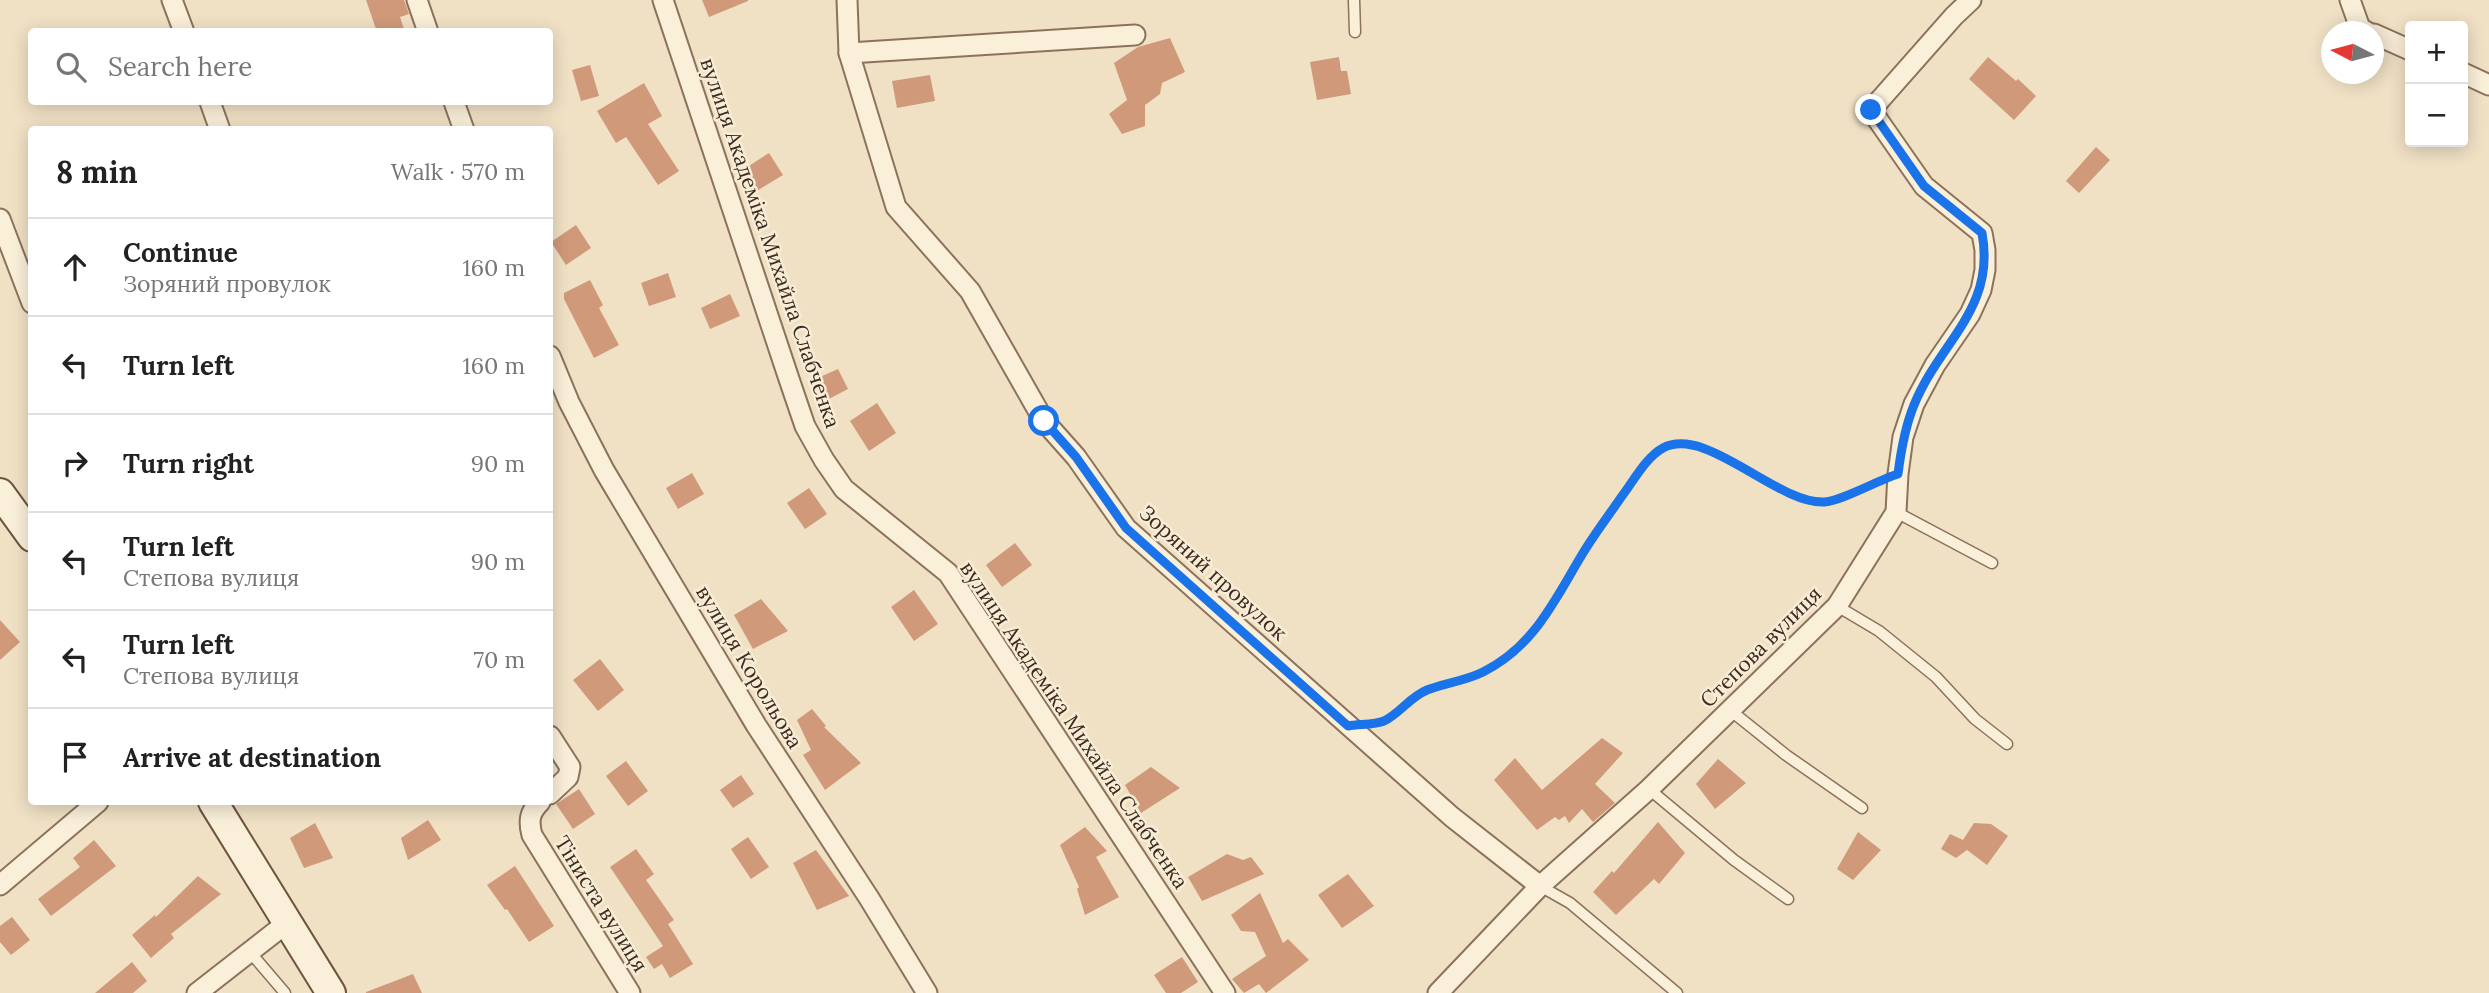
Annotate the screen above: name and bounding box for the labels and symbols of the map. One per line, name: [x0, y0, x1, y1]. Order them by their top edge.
north arrow: [2321, 21, 2384, 84]
street label: вулиця Академіка Михайла Слабченка: [694, 54, 847, 432]
route end: [1855, 94, 1886, 125]
route start: [1028, 405, 1059, 436]
street label: Зоряний провулок: [1134, 499, 1293, 647]
street label: вулиця Академіка Михайла Слабченка: [954, 556, 1195, 894]
street label: вулиця Корольова: [690, 580, 809, 753]
street label: Степова вулиця: [1694, 580, 1827, 713]
street label: Тіниста вулиця: [549, 831, 654, 977]

